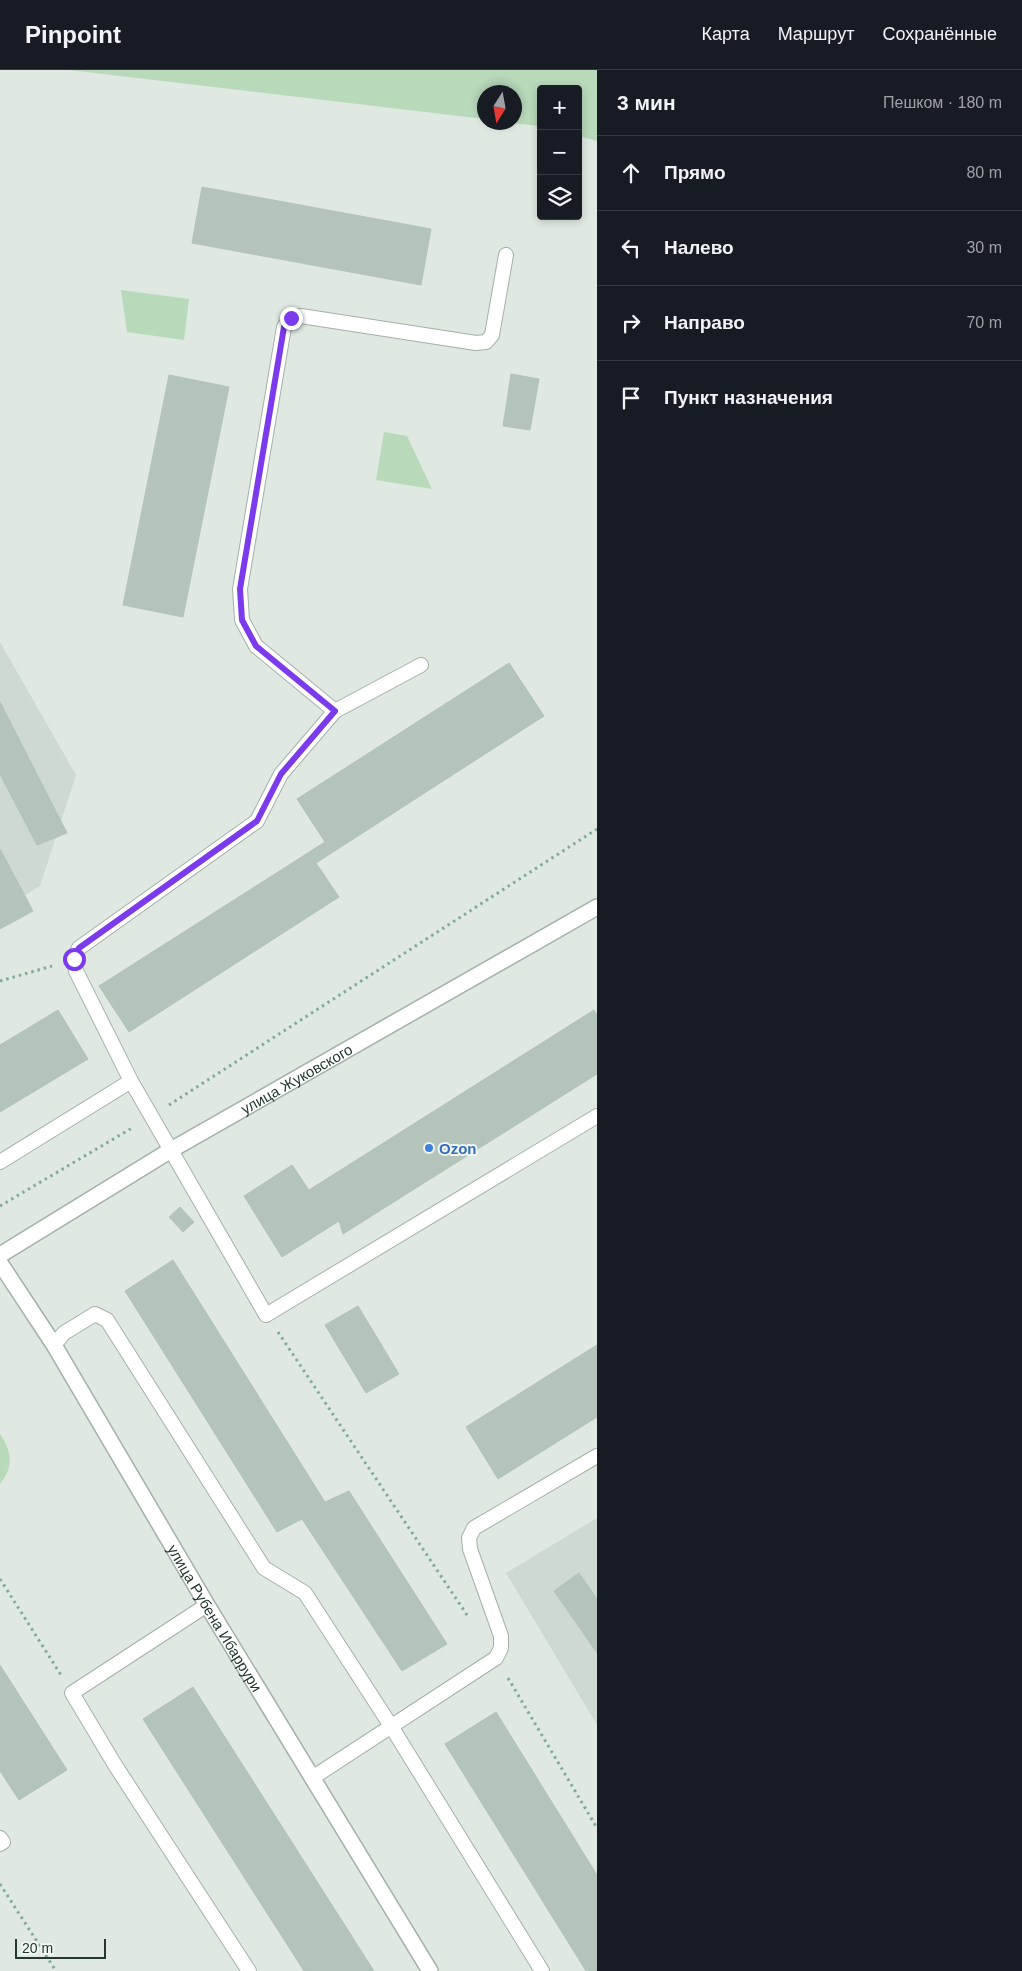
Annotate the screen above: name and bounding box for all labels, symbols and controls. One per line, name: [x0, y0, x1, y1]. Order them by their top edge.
text: Pinpoint: [25, 21, 121, 48]
text: Карта: [702, 24, 750, 44]
text: Маршрут: [778, 24, 854, 44]
text: Сохранённые: [882, 24, 997, 44]
north arrow: [477, 85, 522, 130]
map controls: [537, 85, 582, 220]
button: +: [537, 85, 582, 130]
text: 3 мин: [617, 91, 676, 114]
text: Пешком · 180 m: [883, 94, 1002, 111]
button: −: [537, 130, 582, 175]
icon: ahead: [617, 159, 645, 187]
text: Прямо: [664, 162, 726, 183]
text: 80 m: [966, 164, 1002, 181]
button: layers: [537, 175, 582, 220]
icon: left: [617, 234, 645, 262]
text: Налево: [664, 237, 734, 258]
text: 30 m: [966, 239, 1002, 256]
route end: [280, 307, 303, 330]
icon: right: [617, 309, 645, 337]
text: Направо: [664, 312, 745, 333]
text: 70 m: [966, 314, 1002, 331]
icon: arrive: [617, 384, 645, 412]
text: Пункт назначения: [664, 387, 833, 408]
route start: [63, 948, 86, 971]
street label: улица Жуковского: [238, 1040, 355, 1117]
place label: Ozon: [439, 1140, 477, 1157]
marker: Ozon: [423, 1142, 435, 1154]
street label: улица Рубена Ибаррури: [165, 1541, 266, 1694]
scale bar: [15, 1936, 106, 1959]
text: 20 m: [22, 1940, 53, 1956]

